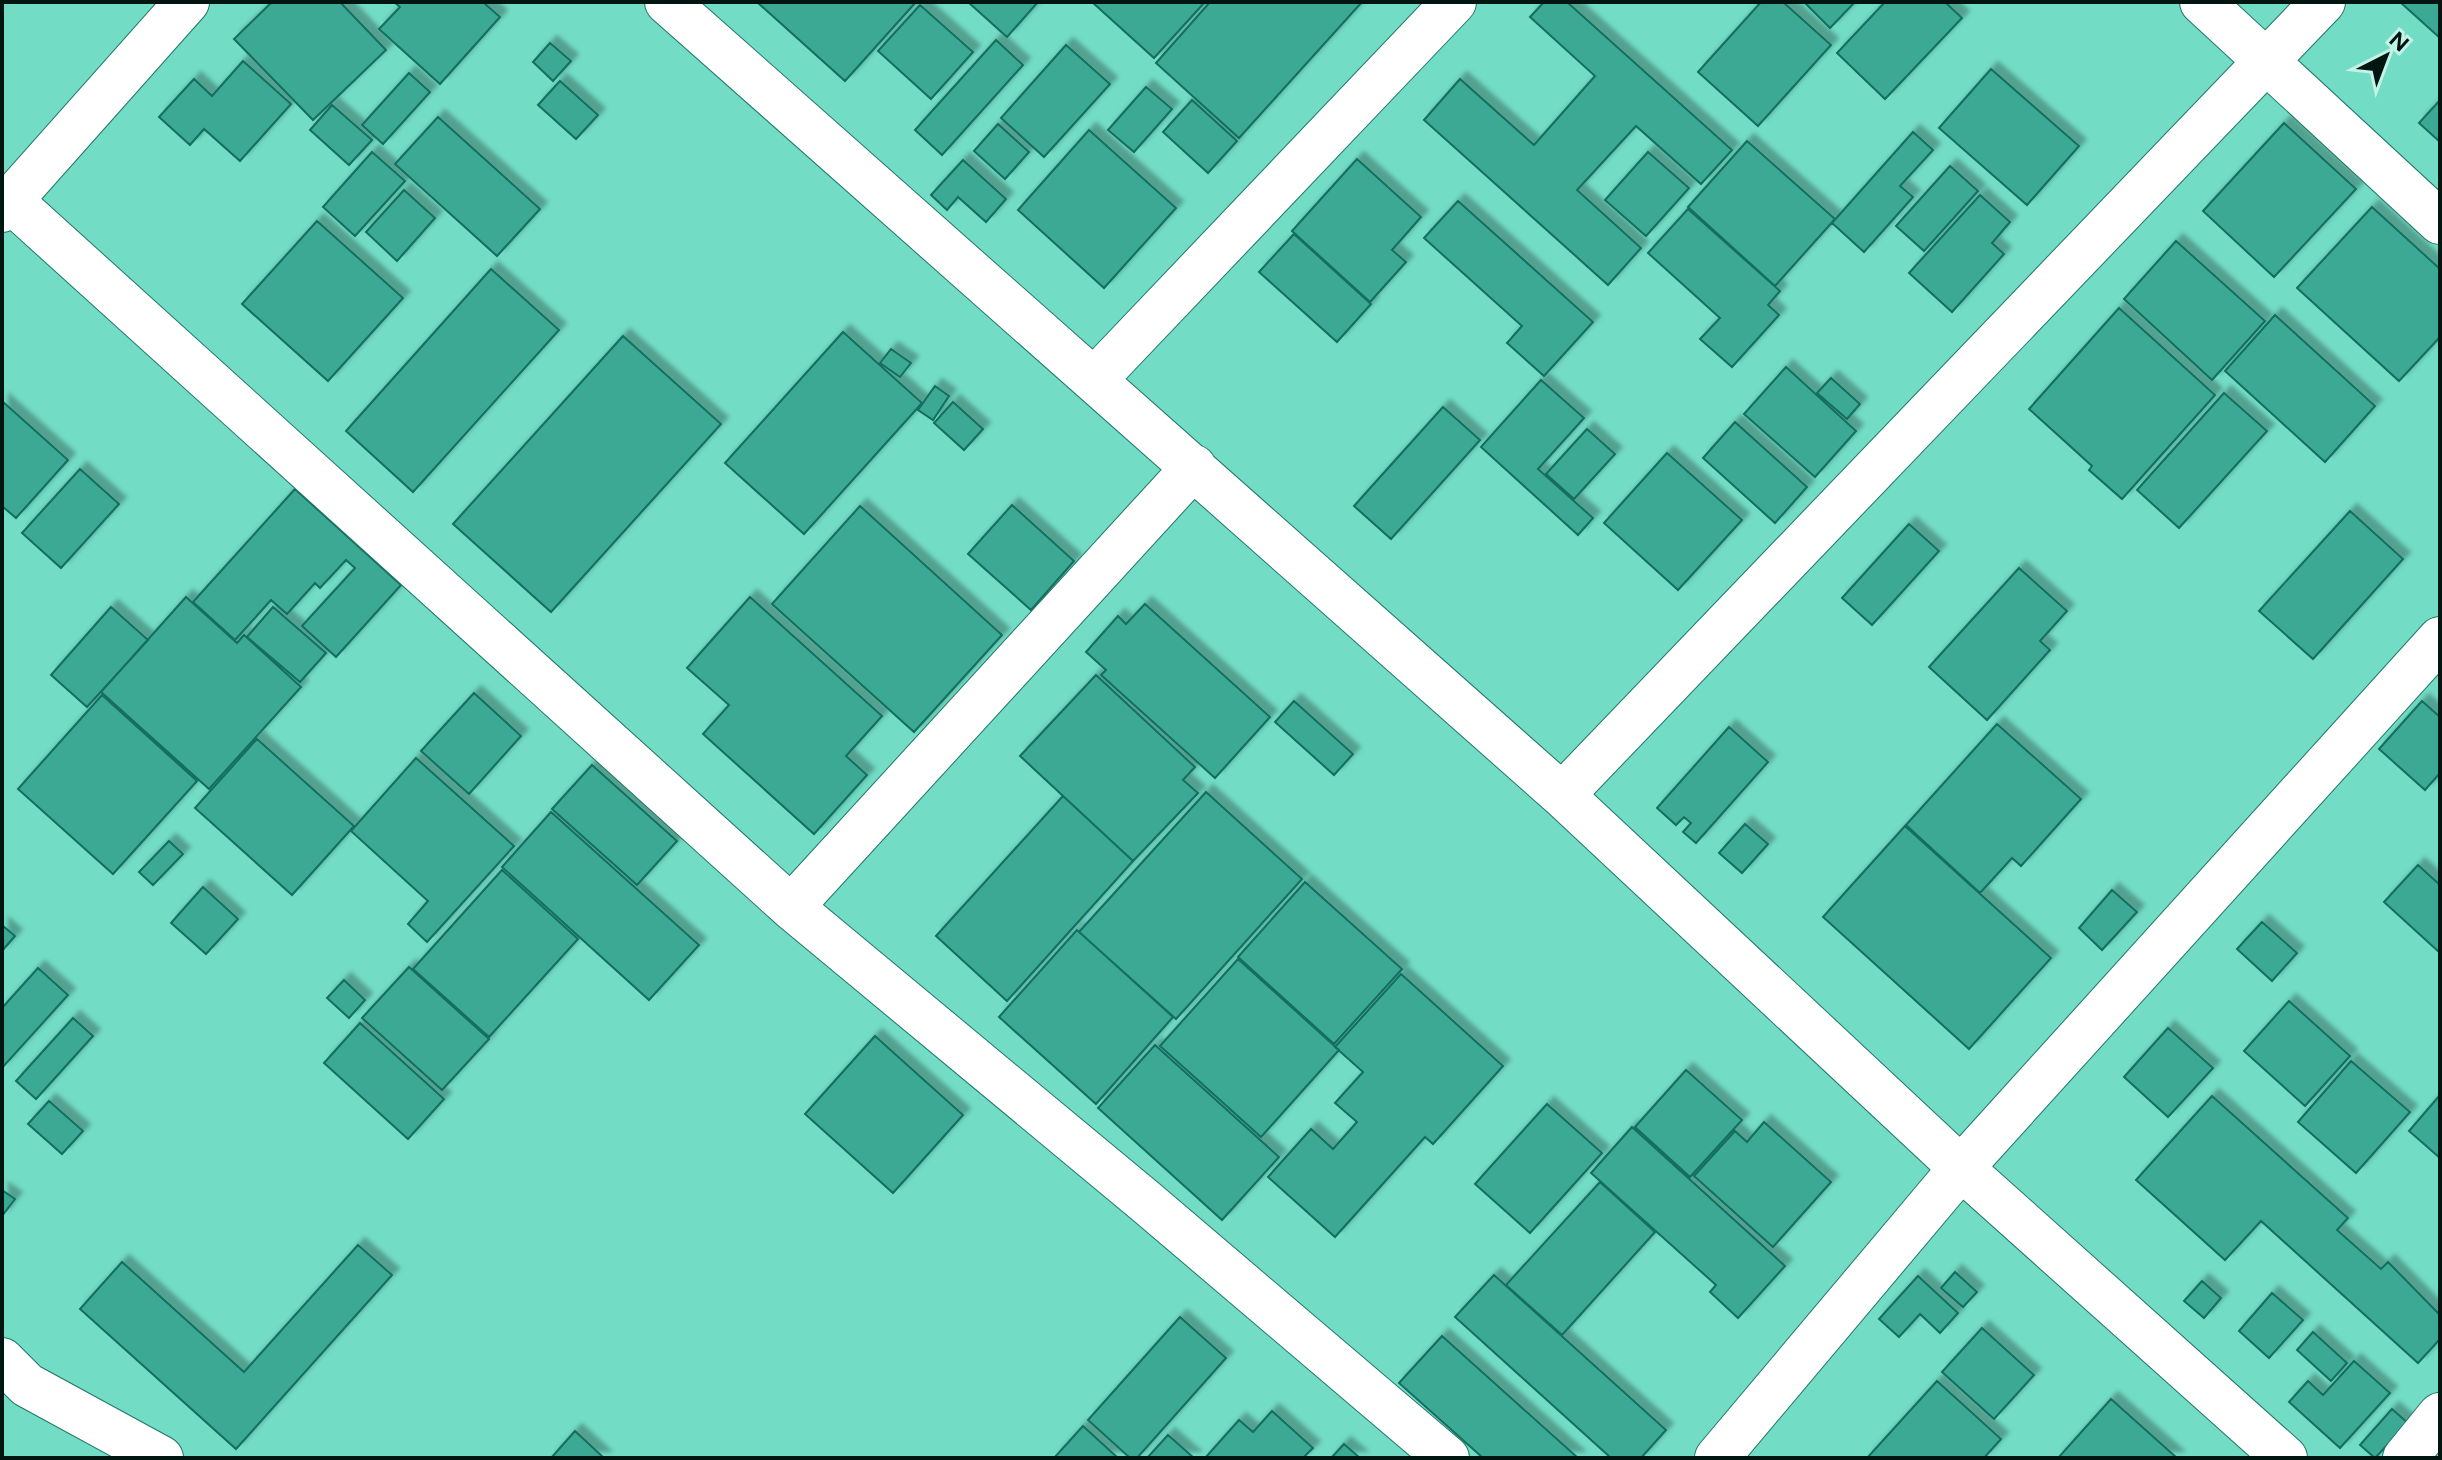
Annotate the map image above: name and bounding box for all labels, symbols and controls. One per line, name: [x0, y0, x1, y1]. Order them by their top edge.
north arrow: [2346, 16, 2426, 96]
text: N: [2384, 26, 2414, 57]

